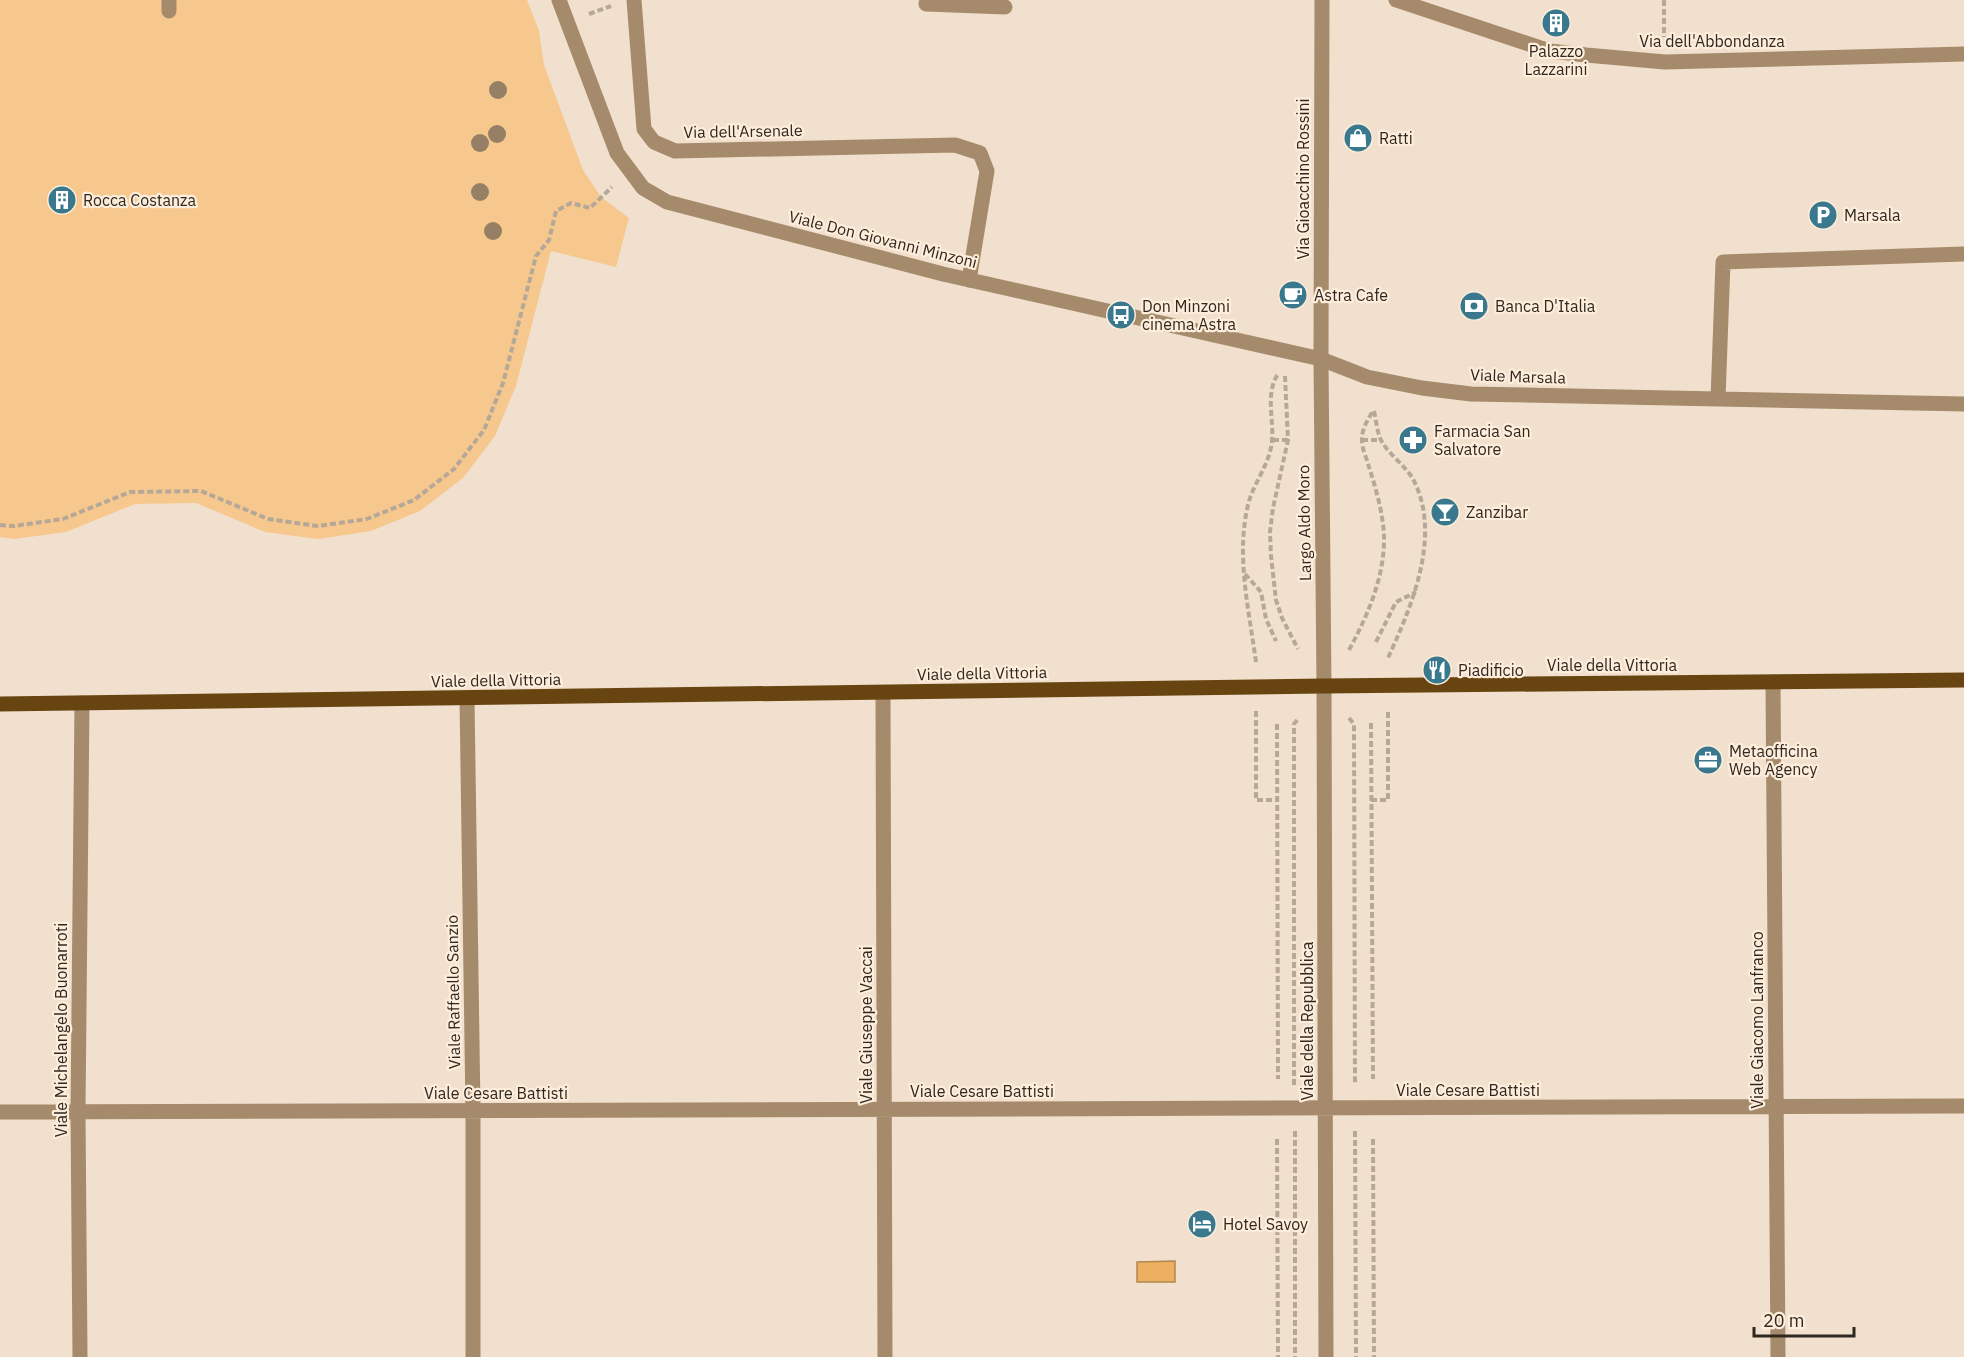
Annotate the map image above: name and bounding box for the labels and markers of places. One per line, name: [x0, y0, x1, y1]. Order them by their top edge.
building icon: Palazzo Lazzarini: [1540, 7, 1572, 39]
place label: Palazzo Lazzarini: [1525, 41, 1587, 79]
shop icon: Ratti: [1342, 122, 1374, 154]
place label: Ratti: [1379, 128, 1413, 148]
building icon: Rocca Costanza: [46, 184, 78, 216]
place label: Rocca Costanza: [83, 190, 197, 210]
parking icon: Marsala: [1807, 199, 1839, 231]
place label: Marsala: [1844, 205, 1901, 225]
cafe icon: Astra Cafe: [1277, 279, 1309, 311]
place label: Astra Cafe: [1314, 285, 1388, 305]
bank icon: Banca D'Italia: [1458, 290, 1490, 322]
place label: Don Minzoni cinema Astra: [1142, 296, 1237, 334]
place label: Banca D'Italia: [1495, 296, 1596, 316]
bus stop icon: Don Minzoni cinema Astra: [1105, 299, 1137, 331]
place label: Farmacia San Salvatore: [1434, 421, 1531, 459]
pharmacy icon: Farmacia San Salvatore: [1397, 424, 1429, 456]
bar icon: Zanzibar: [1429, 496, 1461, 528]
place label: Zanzibar: [1466, 502, 1528, 522]
restaurant icon: Piadificio: [1421, 654, 1453, 686]
place label: Piadificio: [1458, 660, 1524, 680]
place label: Metaofficina Web Agency: [1729, 741, 1818, 779]
office icon: Metaofficina Web Agency: [1692, 744, 1724, 776]
hotel icon: Hotel Savoy: [1186, 1208, 1218, 1240]
place label: Hotel Savoy: [1223, 1214, 1308, 1234]

